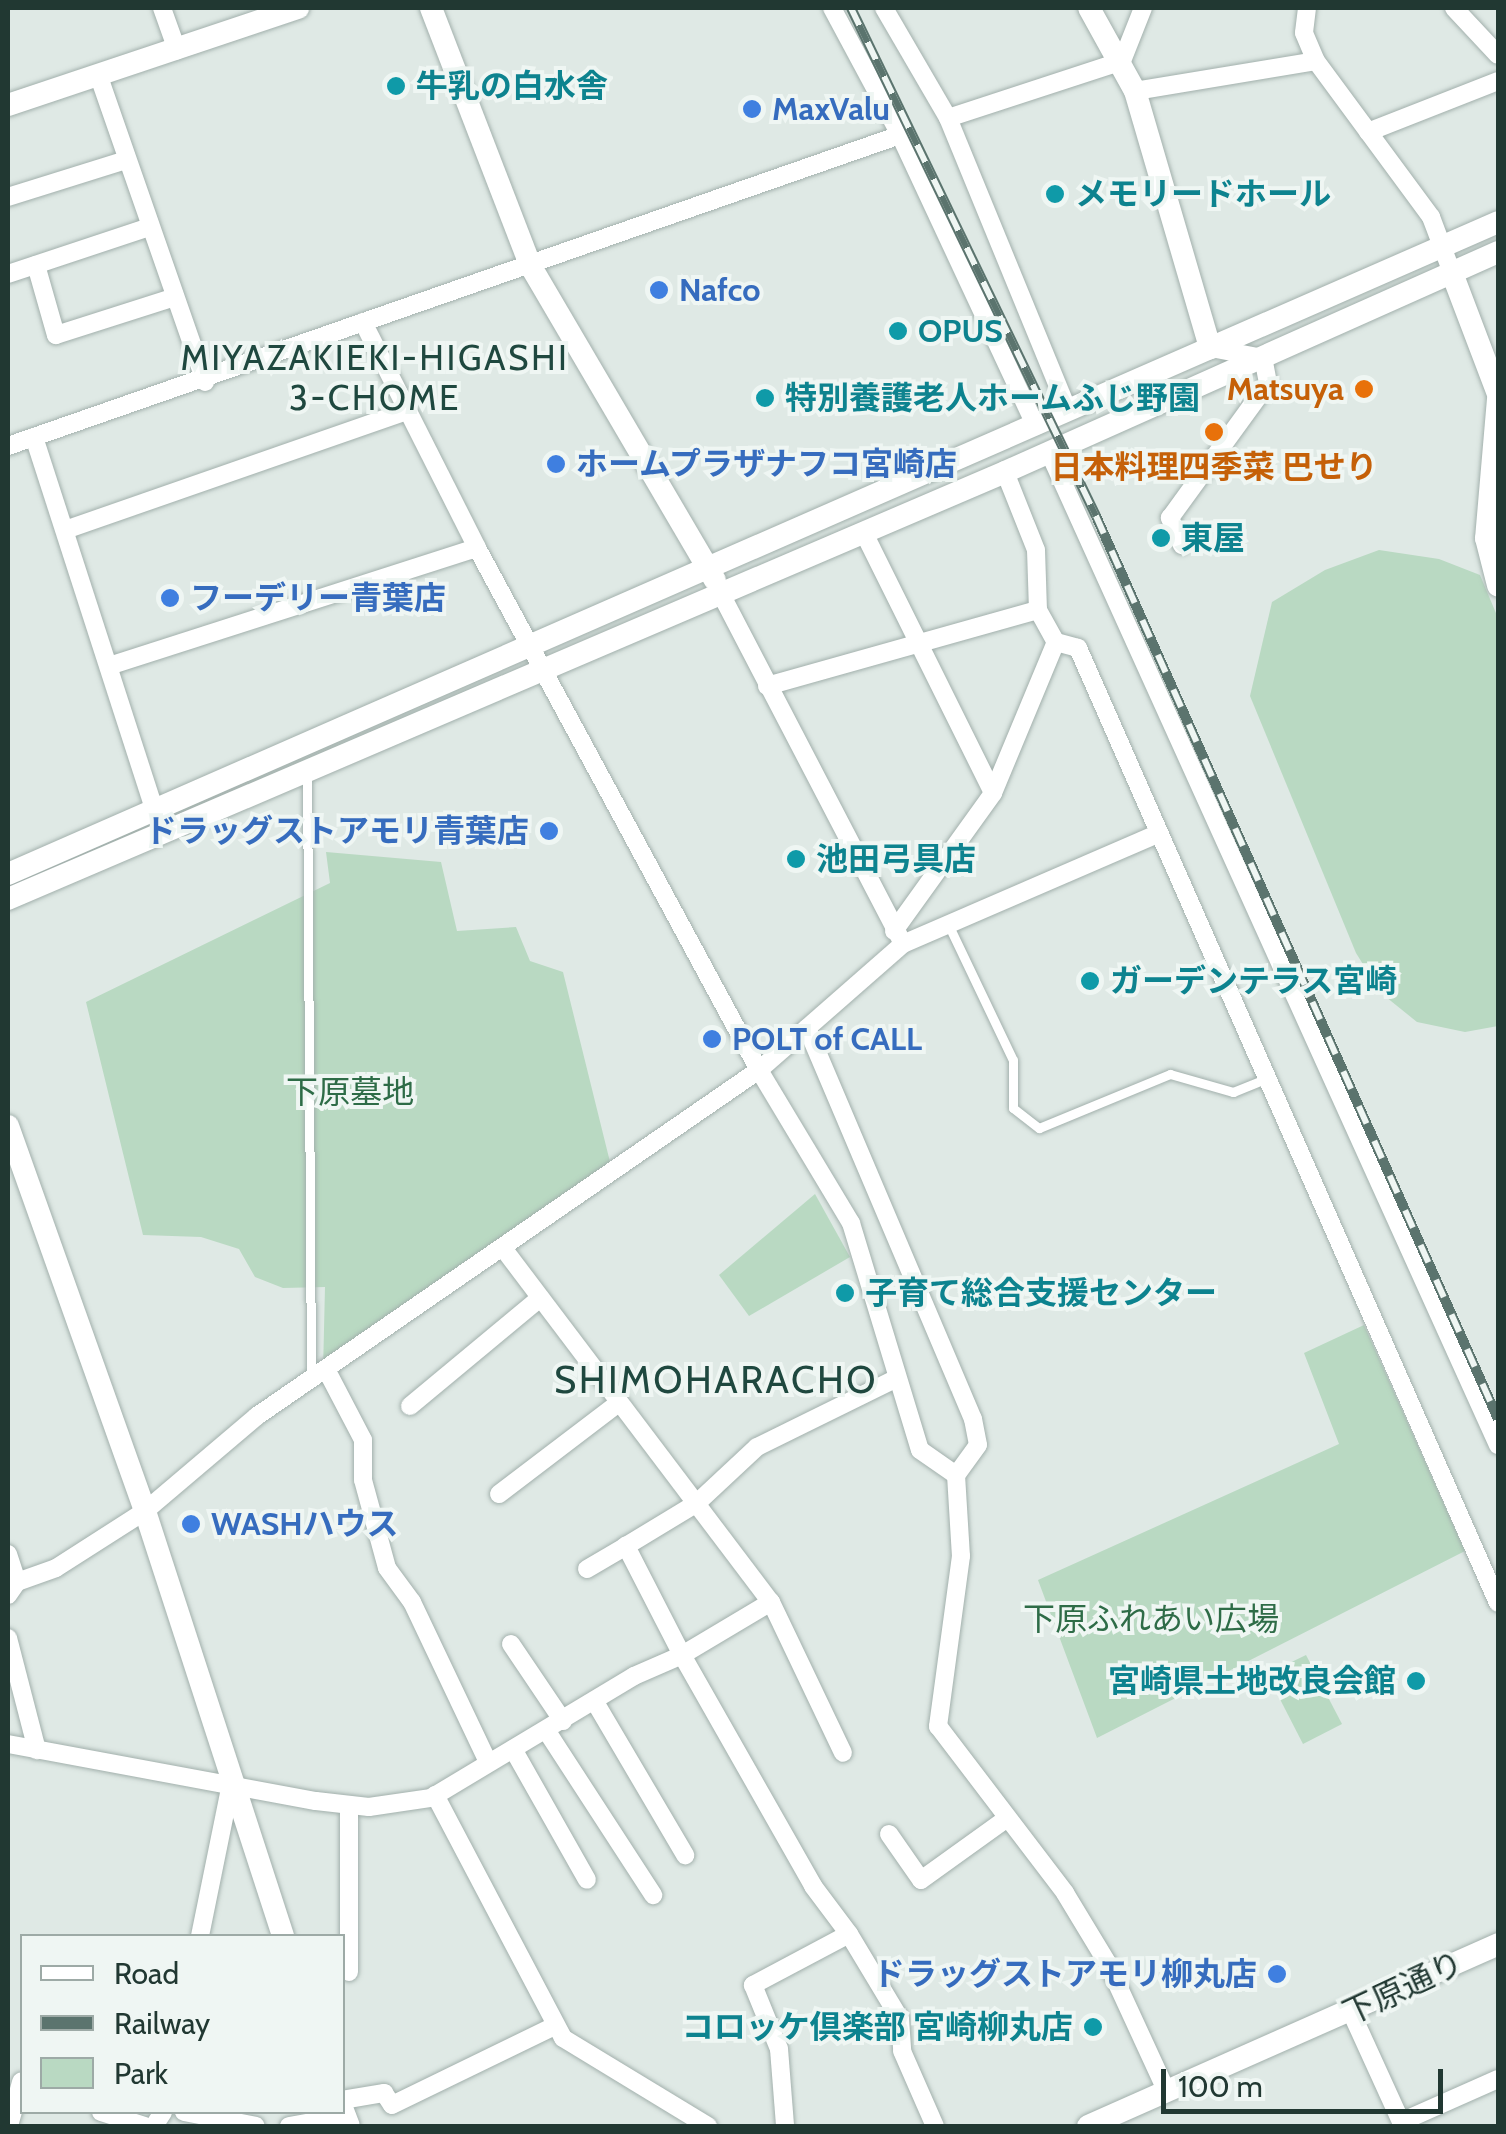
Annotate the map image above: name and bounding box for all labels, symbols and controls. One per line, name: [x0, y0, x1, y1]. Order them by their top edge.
place label: 牛乳の白水舎: [416, 67, 608, 105]
marker: 牛乳の白水舎: [385, 75, 407, 97]
place label: MaxValu: [772, 90, 890, 128]
marker: MaxValu: [741, 98, 763, 120]
place label: メモリードホール: [1075, 175, 1331, 213]
marker: メモリードホール: [1044, 183, 1066, 205]
place label: Nafco: [679, 271, 760, 309]
marker: Nafco: [648, 279, 670, 301]
place label: OPUS: [918, 312, 1003, 350]
marker: OPUS: [887, 320, 909, 342]
district label: MIYAZAKIEKI-HIGASHI 3-CHOME: [180, 337, 570, 419]
place label: Matsuya: [1227, 370, 1344, 408]
marker: Matsuya: [1353, 378, 1375, 400]
place label: 特別養護老人ホームふじ野園: [785, 379, 1201, 417]
marker: 特別養護老人ホームふじ野園: [754, 387, 776, 409]
marker: 日本料理四季菜 巴せり: [1203, 421, 1225, 443]
place label: ホームプラザナフコ宮崎店: [576, 445, 960, 483]
place label: 日本料理四季菜 巴せり: [1050, 448, 1378, 486]
marker: ホームプラザナフコ宮崎店: [545, 453, 567, 475]
place label: 東屋: [1181, 519, 1245, 557]
marker: 東屋: [1150, 527, 1172, 549]
place label: フーデリー青葉店: [190, 579, 446, 617]
marker: フーデリー青葉店: [159, 587, 181, 609]
place label: ドラッグストアモリ青葉店: [145, 812, 529, 850]
marker: ドラッグストアモリ青葉店: [538, 820, 560, 842]
place label: 池田弓具店: [816, 840, 976, 878]
marker: 池田弓具店: [785, 848, 807, 870]
place label: ガーデンテラス宮崎: [1110, 962, 1398, 1000]
marker: ガーデンテラス宮崎: [1079, 970, 1101, 992]
place label: POLT of CALL: [732, 1020, 922, 1058]
marker: POLT of CALL: [701, 1028, 723, 1050]
park label: 下原墓地: [286, 1073, 414, 1111]
place label: 子育て総合支援センター: [865, 1274, 1217, 1312]
marker: 子育て総合支援センター: [834, 1282, 856, 1304]
district label: SHIMOHARACHO: [554, 1357, 878, 1403]
place label: WASHハウス: [211, 1505, 399, 1543]
marker: WASHハウス: [180, 1513, 202, 1535]
park label: 下原ふれあい広場: [1023, 1600, 1279, 1638]
place label: 宮崎県土地改良会館: [1108, 1662, 1396, 1700]
marker: 宮崎県土地改良会館: [1405, 1670, 1427, 1692]
legend: [20, 1934, 345, 2114]
street label: 下原通り: [1337, 1944, 1469, 2032]
text: Road: [114, 1955, 179, 1992]
place label: ドラッグストアモリ柳丸店: [873, 1955, 1257, 1993]
marker: ドラッグストアモリ柳丸店: [1266, 1963, 1288, 1985]
text: Railway: [114, 2005, 210, 2042]
place label: コロッケ倶楽部 宮崎柳丸店: [682, 2008, 1073, 2046]
marker: コロッケ倶楽部 宮崎柳丸店: [1082, 2016, 1104, 2038]
scale bar: [1166, 2049, 1448, 2111]
text: Park: [114, 2055, 168, 2092]
text: 100 m: [1178, 2068, 1263, 2105]

